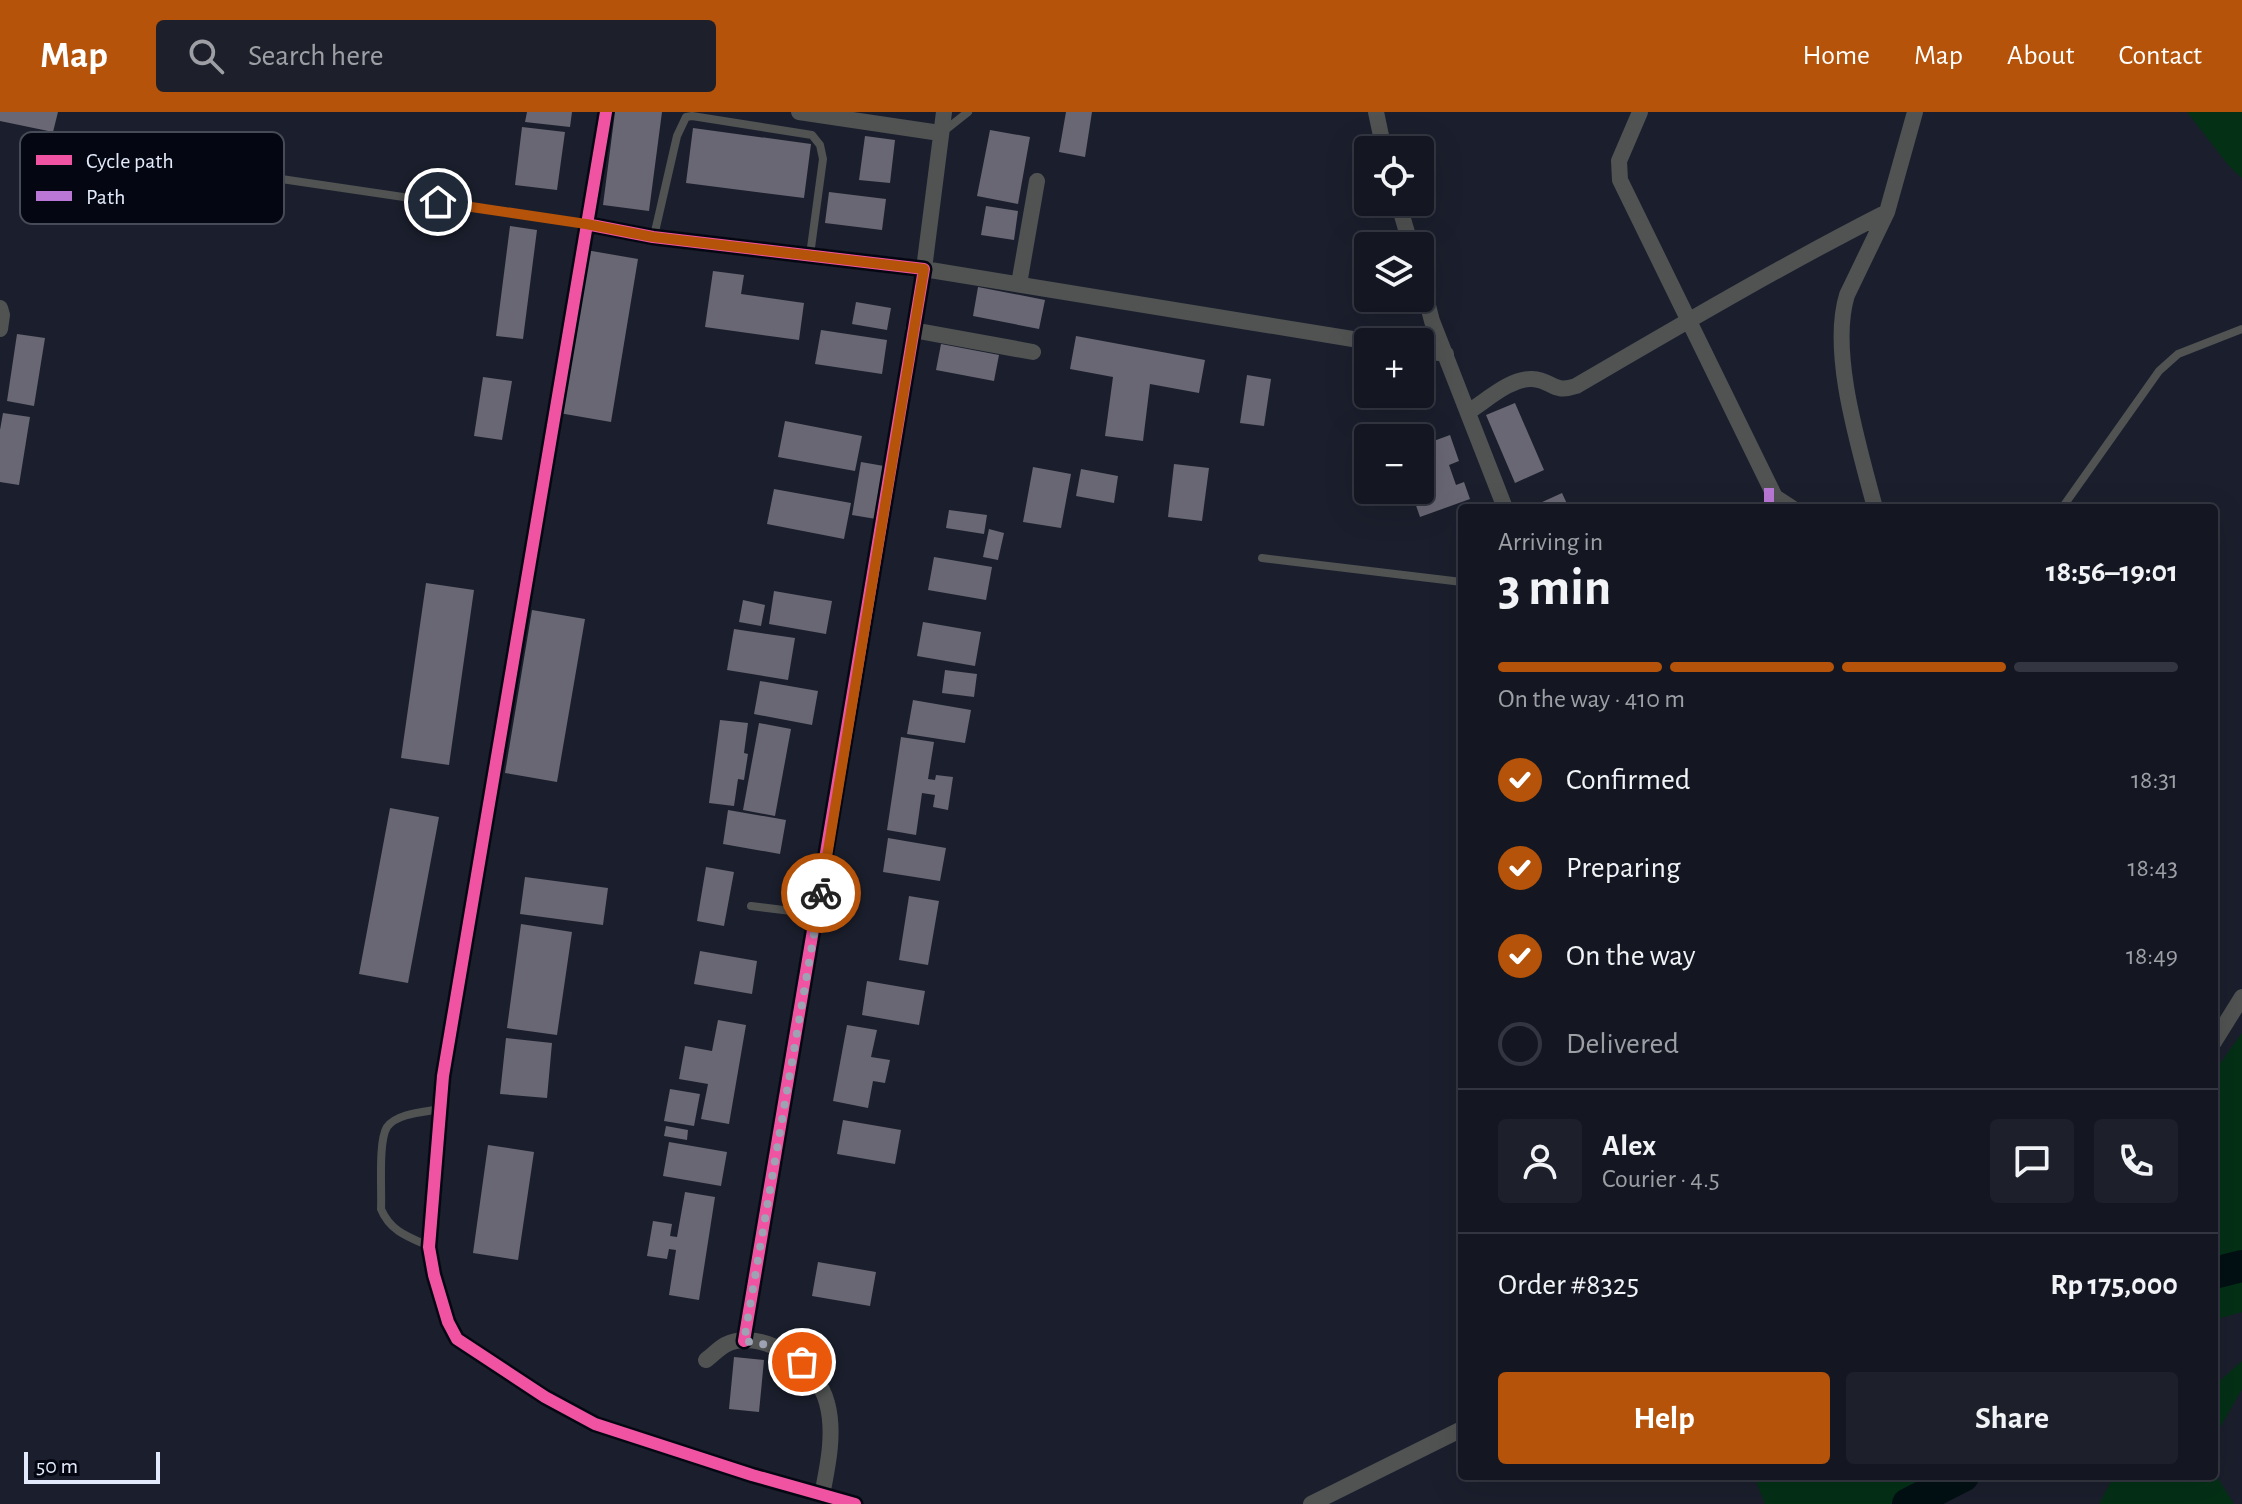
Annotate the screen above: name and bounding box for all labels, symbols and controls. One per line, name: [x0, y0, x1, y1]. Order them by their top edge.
search box: [156, 20, 716, 92]
icon: search: [184, 34, 228, 78]
text: Map: [40, 37, 108, 75]
text: Search here: [248, 41, 384, 71]
text: Home: [1803, 42, 1870, 70]
text: Map: [1914, 42, 1963, 70]
text: About: [2007, 42, 2075, 70]
text: Contact: [2119, 42, 2202, 70]
legend: [20, 132, 284, 224]
map controls: [1354, 136, 1434, 504]
button: locate: [1354, 136, 1434, 216]
text: Cycle path: [86, 150, 174, 172]
pin: [404, 168, 472, 236]
icon: home: [416, 180, 460, 224]
text: Path: [86, 186, 126, 208]
button: layers: [1354, 232, 1434, 312]
button: +: [1354, 328, 1434, 408]
button: −: [1354, 424, 1434, 504]
text: Arriving in: [1498, 529, 1603, 555]
text: 18:56–19:01: [2046, 557, 2178, 587]
text: 3 min: [1498, 562, 1611, 614]
text: On the way · 410 m: [1498, 686, 1685, 712]
icon: check: [1498, 758, 1542, 802]
text: Confirmed: [1566, 765, 1690, 795]
text: 18:31: [2131, 767, 2178, 793]
icon: check: [1498, 846, 1542, 890]
courier: [781, 853, 861, 933]
text: Preparing: [1566, 853, 1681, 883]
text: 18:43: [2128, 855, 2178, 881]
icon: bike: [799, 871, 843, 915]
icon: check: [1498, 934, 1542, 978]
text: On the way: [1566, 941, 1695, 971]
text: 18:49: [2126, 943, 2178, 969]
text: Delivered: [1566, 1029, 1679, 1059]
button: person: [1498, 1119, 1582, 1203]
button: chat: [1990, 1119, 2074, 1203]
button: phone: [2094, 1119, 2178, 1203]
text: Alex: [1602, 1131, 1656, 1161]
text: Courier · 4.5: [1602, 1166, 1720, 1192]
text: Order #8325: [1498, 1270, 1639, 1300]
text: Rp 175,000: [2050, 1270, 2178, 1300]
pin: [768, 1328, 836, 1396]
icon: bag: [780, 1340, 824, 1384]
button: Help: [1498, 1372, 1830, 1464]
button: Share: [1846, 1372, 2178, 1464]
scale bar: [24, 1448, 160, 1484]
text: 50 m: [36, 1455, 78, 1477]

